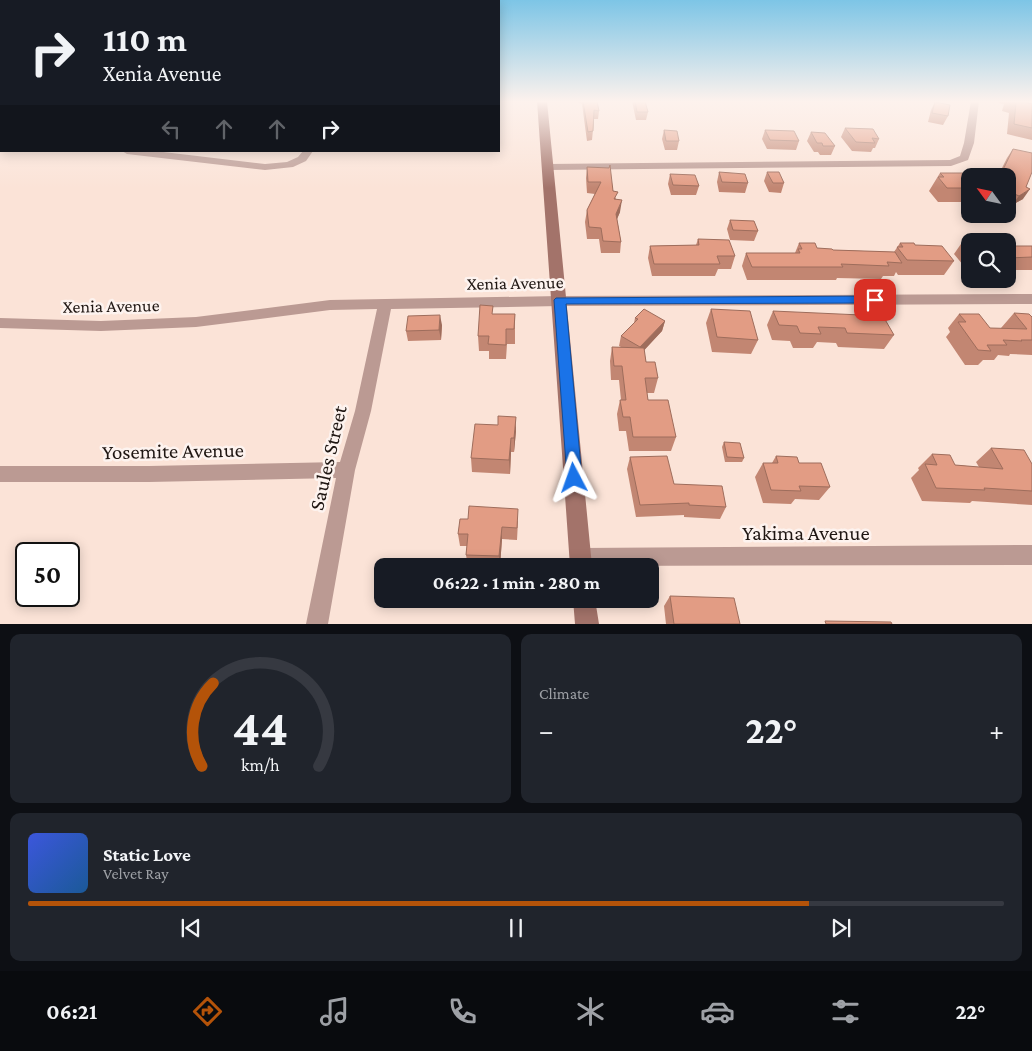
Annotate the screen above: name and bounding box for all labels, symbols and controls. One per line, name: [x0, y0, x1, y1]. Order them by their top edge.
icon: right: [20, 20, 85, 85]
text: 110 m: [103, 20, 187, 59]
text: Xenia Avenue: [103, 61, 222, 86]
icon: left: [157, 115, 185, 143]
icon: ahead: [210, 115, 238, 143]
icon: ahead: [263, 115, 291, 143]
icon: right: [316, 115, 344, 143]
north arrow: [961, 168, 1016, 222]
map controls: [961, 168, 1016, 288]
button: search: [961, 233, 1016, 288]
street label: Xenia Avenue: [466, 272, 564, 294]
pin: [854, 279, 896, 321]
icon: arrive: [861, 286, 889, 314]
street label: Xenia Avenue: [62, 295, 160, 317]
street label: Saules Street: [304, 402, 352, 513]
street label: Yosemite Avenue: [102, 438, 244, 464]
position arrow: [547, 451, 599, 503]
street label: Yakima Avenue: [742, 521, 870, 545]
speed limit sign: 50: [15, 542, 80, 607]
text: 06:22 · 1 min · 280 m: [433, 572, 600, 593]
text: Climate: [539, 685, 589, 702]
text: 44: [232, 698, 289, 756]
text: 22°: [745, 709, 798, 751]
text: −: [539, 715, 554, 746]
text: +: [989, 715, 1004, 746]
text: km/h: [241, 755, 280, 775]
text: Static Love: [103, 844, 191, 865]
text: Velvet Ray: [103, 865, 169, 882]
icon: previous: [177, 914, 205, 942]
icon: pause: [502, 914, 530, 942]
icon: next: [827, 914, 855, 942]
icon: directions: [190, 994, 225, 1029]
icon: music: [317, 994, 352, 1029]
icon: phone: [445, 994, 480, 1029]
icon: climate: [573, 994, 608, 1029]
icon: car: [700, 994, 735, 1029]
icon: filters: [828, 994, 863, 1029]
text: 06:21: [46, 999, 97, 1024]
text: 22°: [955, 999, 986, 1024]

